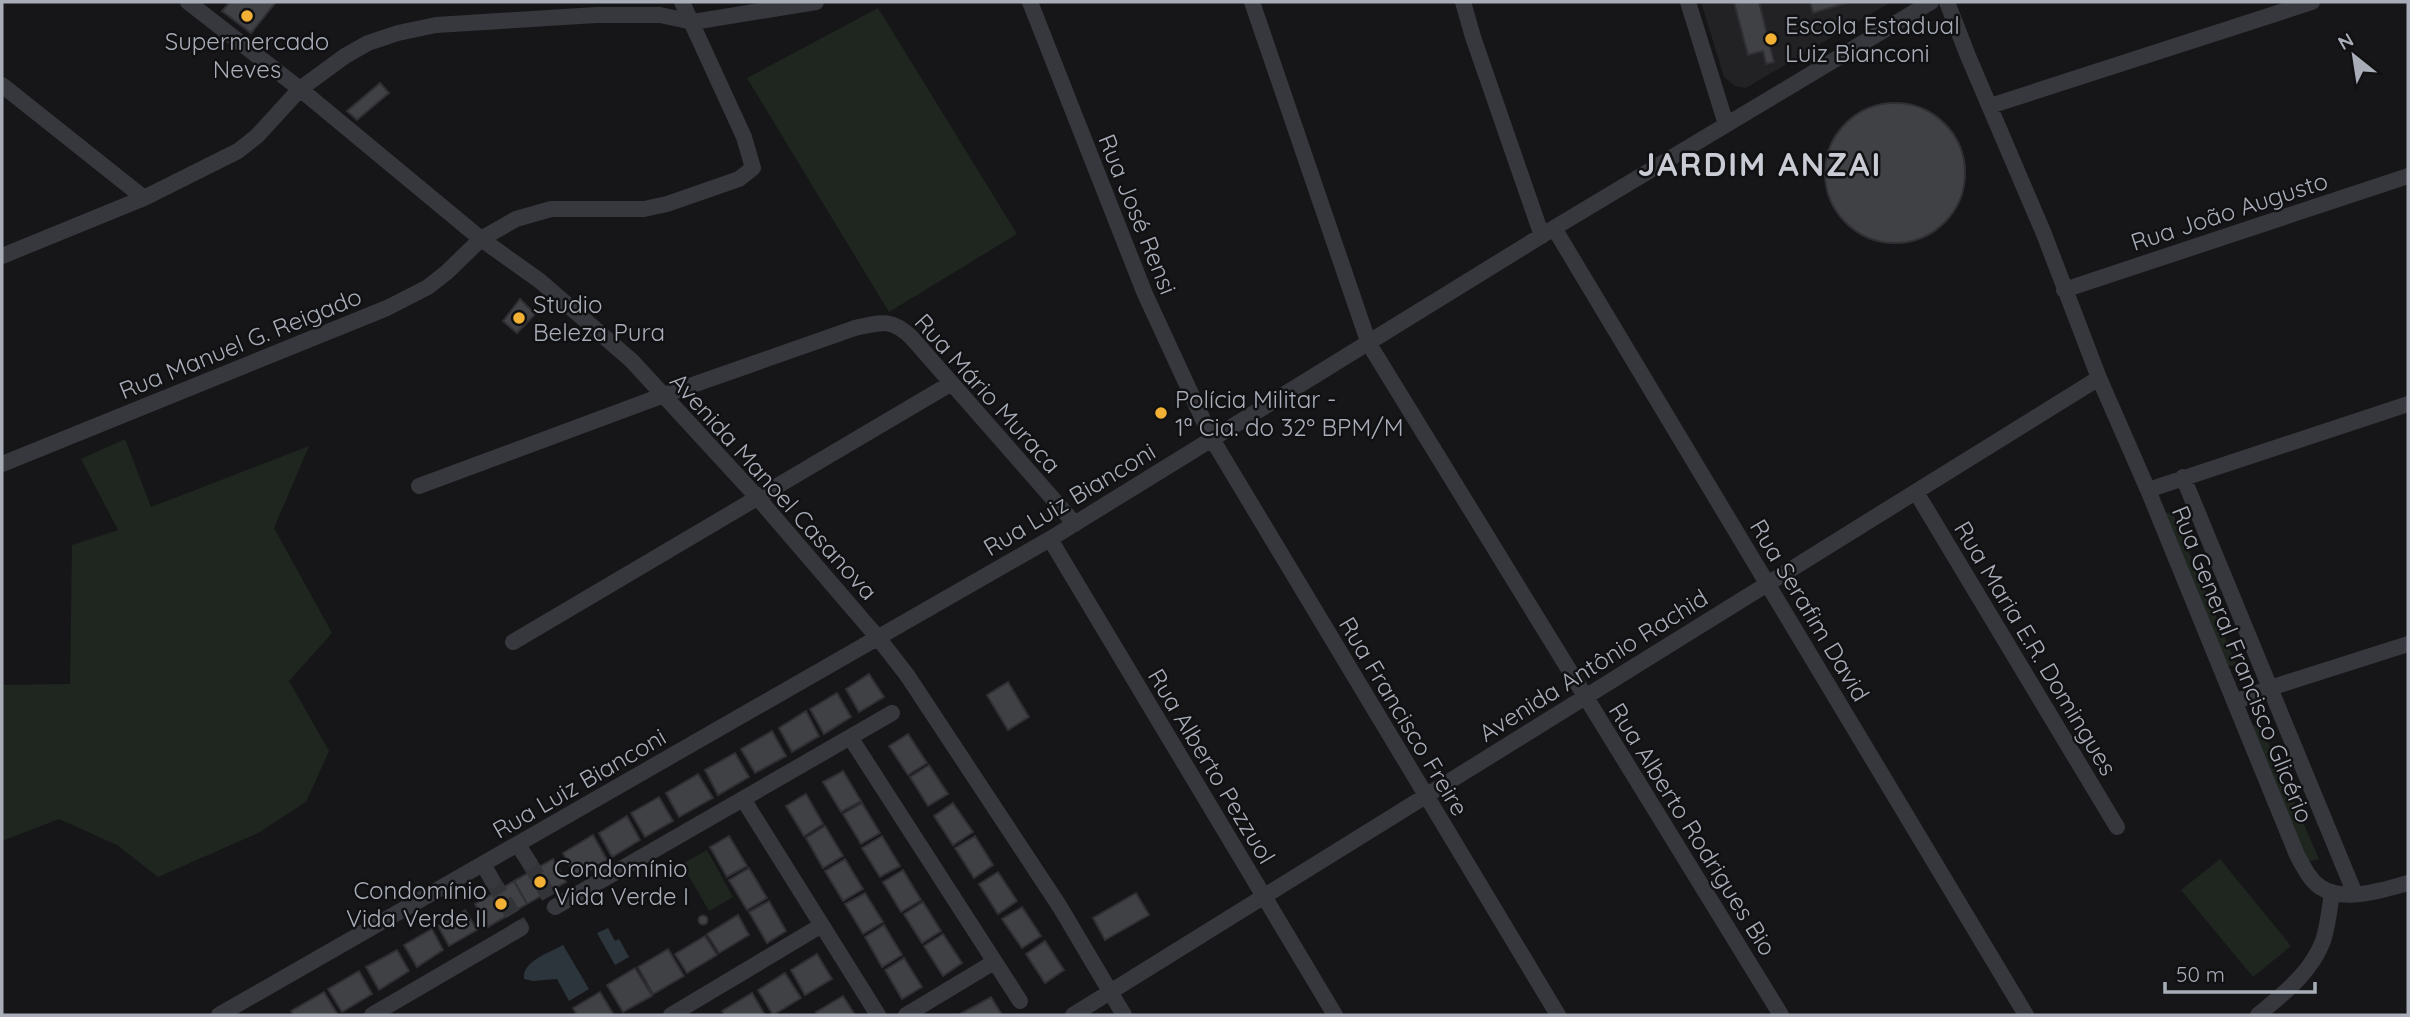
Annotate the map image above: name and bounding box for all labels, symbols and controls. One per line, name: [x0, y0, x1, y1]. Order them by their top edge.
marker: Supermercado Neves: [239, 8, 255, 24]
place label: Escola Estadual Luiz Bianconi: [1785, 10, 1960, 68]
north arrow: [2319, 21, 2389, 91]
place label: Supermercado Neves: [165, 26, 329, 84]
text: N: [2333, 27, 2358, 55]
marker: Escola Estadual Luiz Bianconi: [1763, 31, 1779, 47]
street label: Rua José Rensi: [1092, 130, 1184, 298]
district label: JARDIM ANZAI: [1638, 144, 1882, 184]
street label: Rua João Augusto: [2127, 165, 2331, 257]
street label: Rua Manuel G. Reigado: [114, 281, 366, 405]
place label: Studio Beleza Pura: [533, 289, 665, 347]
street label: Rua Mário Muraca: [908, 307, 1068, 479]
marker: Studio Beleza Pura: [511, 310, 527, 326]
street label: Avenida Manoel Casanova: [664, 366, 884, 606]
place label: Polícia Militar - 1ª Cia. do 32º BPM/M: [1175, 384, 1404, 442]
marker: Polícia Militar - 1ª Cia. do 32º BPM/M: [1153, 405, 1169, 421]
street label: Rua Luiz Bianconi: [978, 436, 1160, 562]
street label: Rua General Francisco Glicério: [2166, 501, 2320, 827]
street label: Rua Serafim David: [1744, 513, 1876, 707]
street label: Rua Maria E.R. Domingues: [1948, 515, 2124, 781]
street label: Avenida Antônio Rachid: [1473, 582, 1713, 748]
street label: Rua Francisco Freire: [1333, 611, 1475, 821]
street label: Rua Alberto Pezzuol: [1142, 663, 1282, 869]
street label: Rua Alberto Rodrigues Bio: [1603, 697, 1783, 961]
street label: Rua Luiz Bianconi: [487, 721, 671, 845]
place label: Condomínio Vida Verde I: [554, 853, 689, 911]
marker: Condomínio Vida Verde I: [532, 874, 548, 890]
place label: Condomínio Vida Verde II: [346, 875, 487, 933]
marker: Condomínio Vida Verde II: [493, 896, 509, 912]
scale bar: [2165, 950, 2316, 994]
text: 50 m: [2176, 961, 2225, 987]

